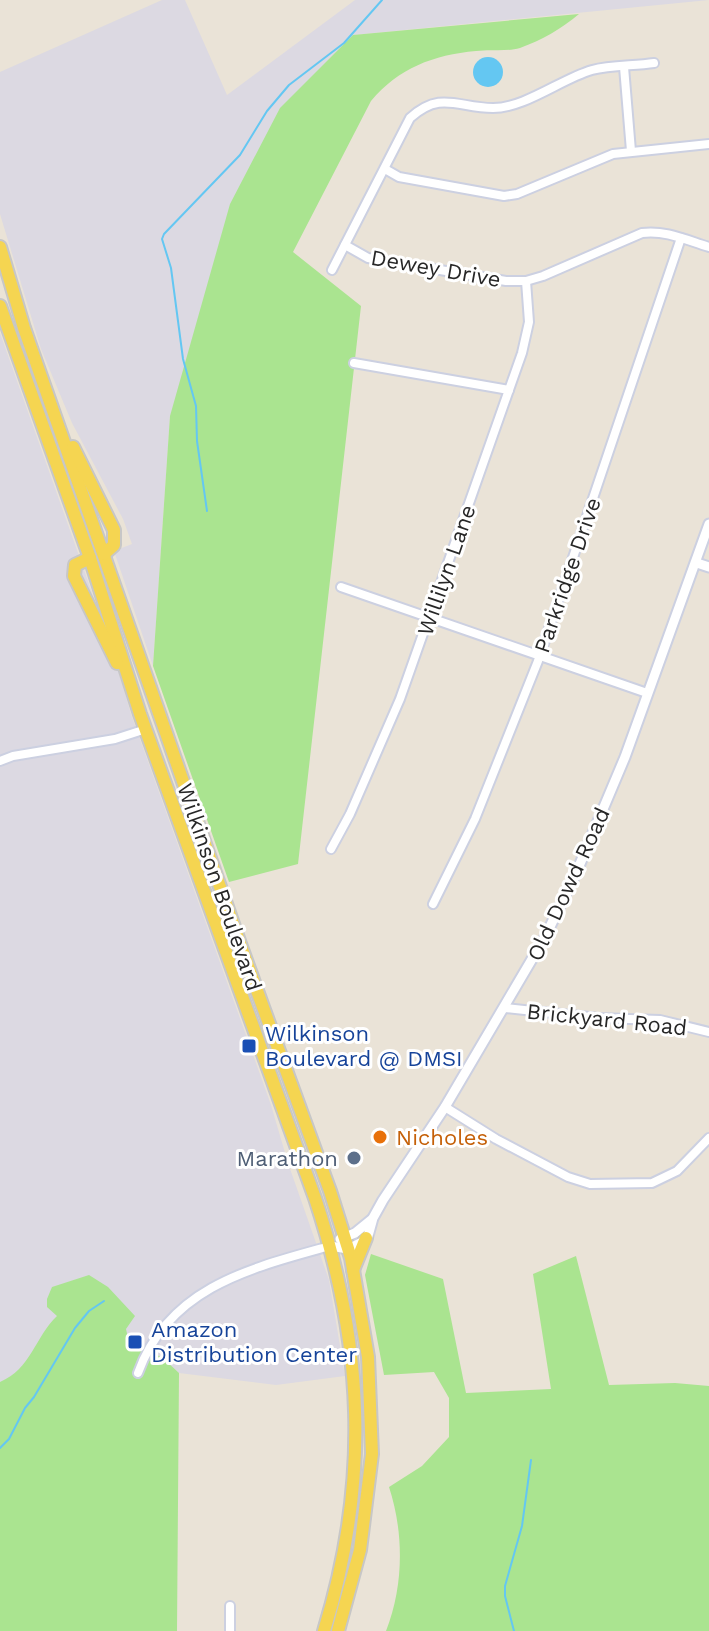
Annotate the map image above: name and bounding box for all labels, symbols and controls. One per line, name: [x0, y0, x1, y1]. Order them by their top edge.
street label: Dewey Drive: [369, 245, 503, 292]
street label: Parkridge Drive: [529, 494, 606, 656]
street label: Willilyn Lane: [412, 501, 481, 639]
street label: Wilkinson Boulevard: [172, 780, 267, 994]
street label: Old Dowd Road: [522, 804, 615, 965]
street label: Brickyard Road: [526, 999, 688, 1040]
place label: Wilkinson Boulevard @ DMSI: [265, 1021, 463, 1071]
marker: Wilkinson Boulevard @ DMSI: [240, 1037, 258, 1055]
place label: Nicholes: [396, 1125, 488, 1150]
marker: Nicholes: [371, 1128, 389, 1146]
place label: Marathon: [237, 1146, 338, 1171]
marker: Marathon: [345, 1149, 363, 1167]
place label: Amazon Distribution Center: [151, 1317, 357, 1367]
marker: Amazon Distribution Center: [126, 1333, 144, 1351]

